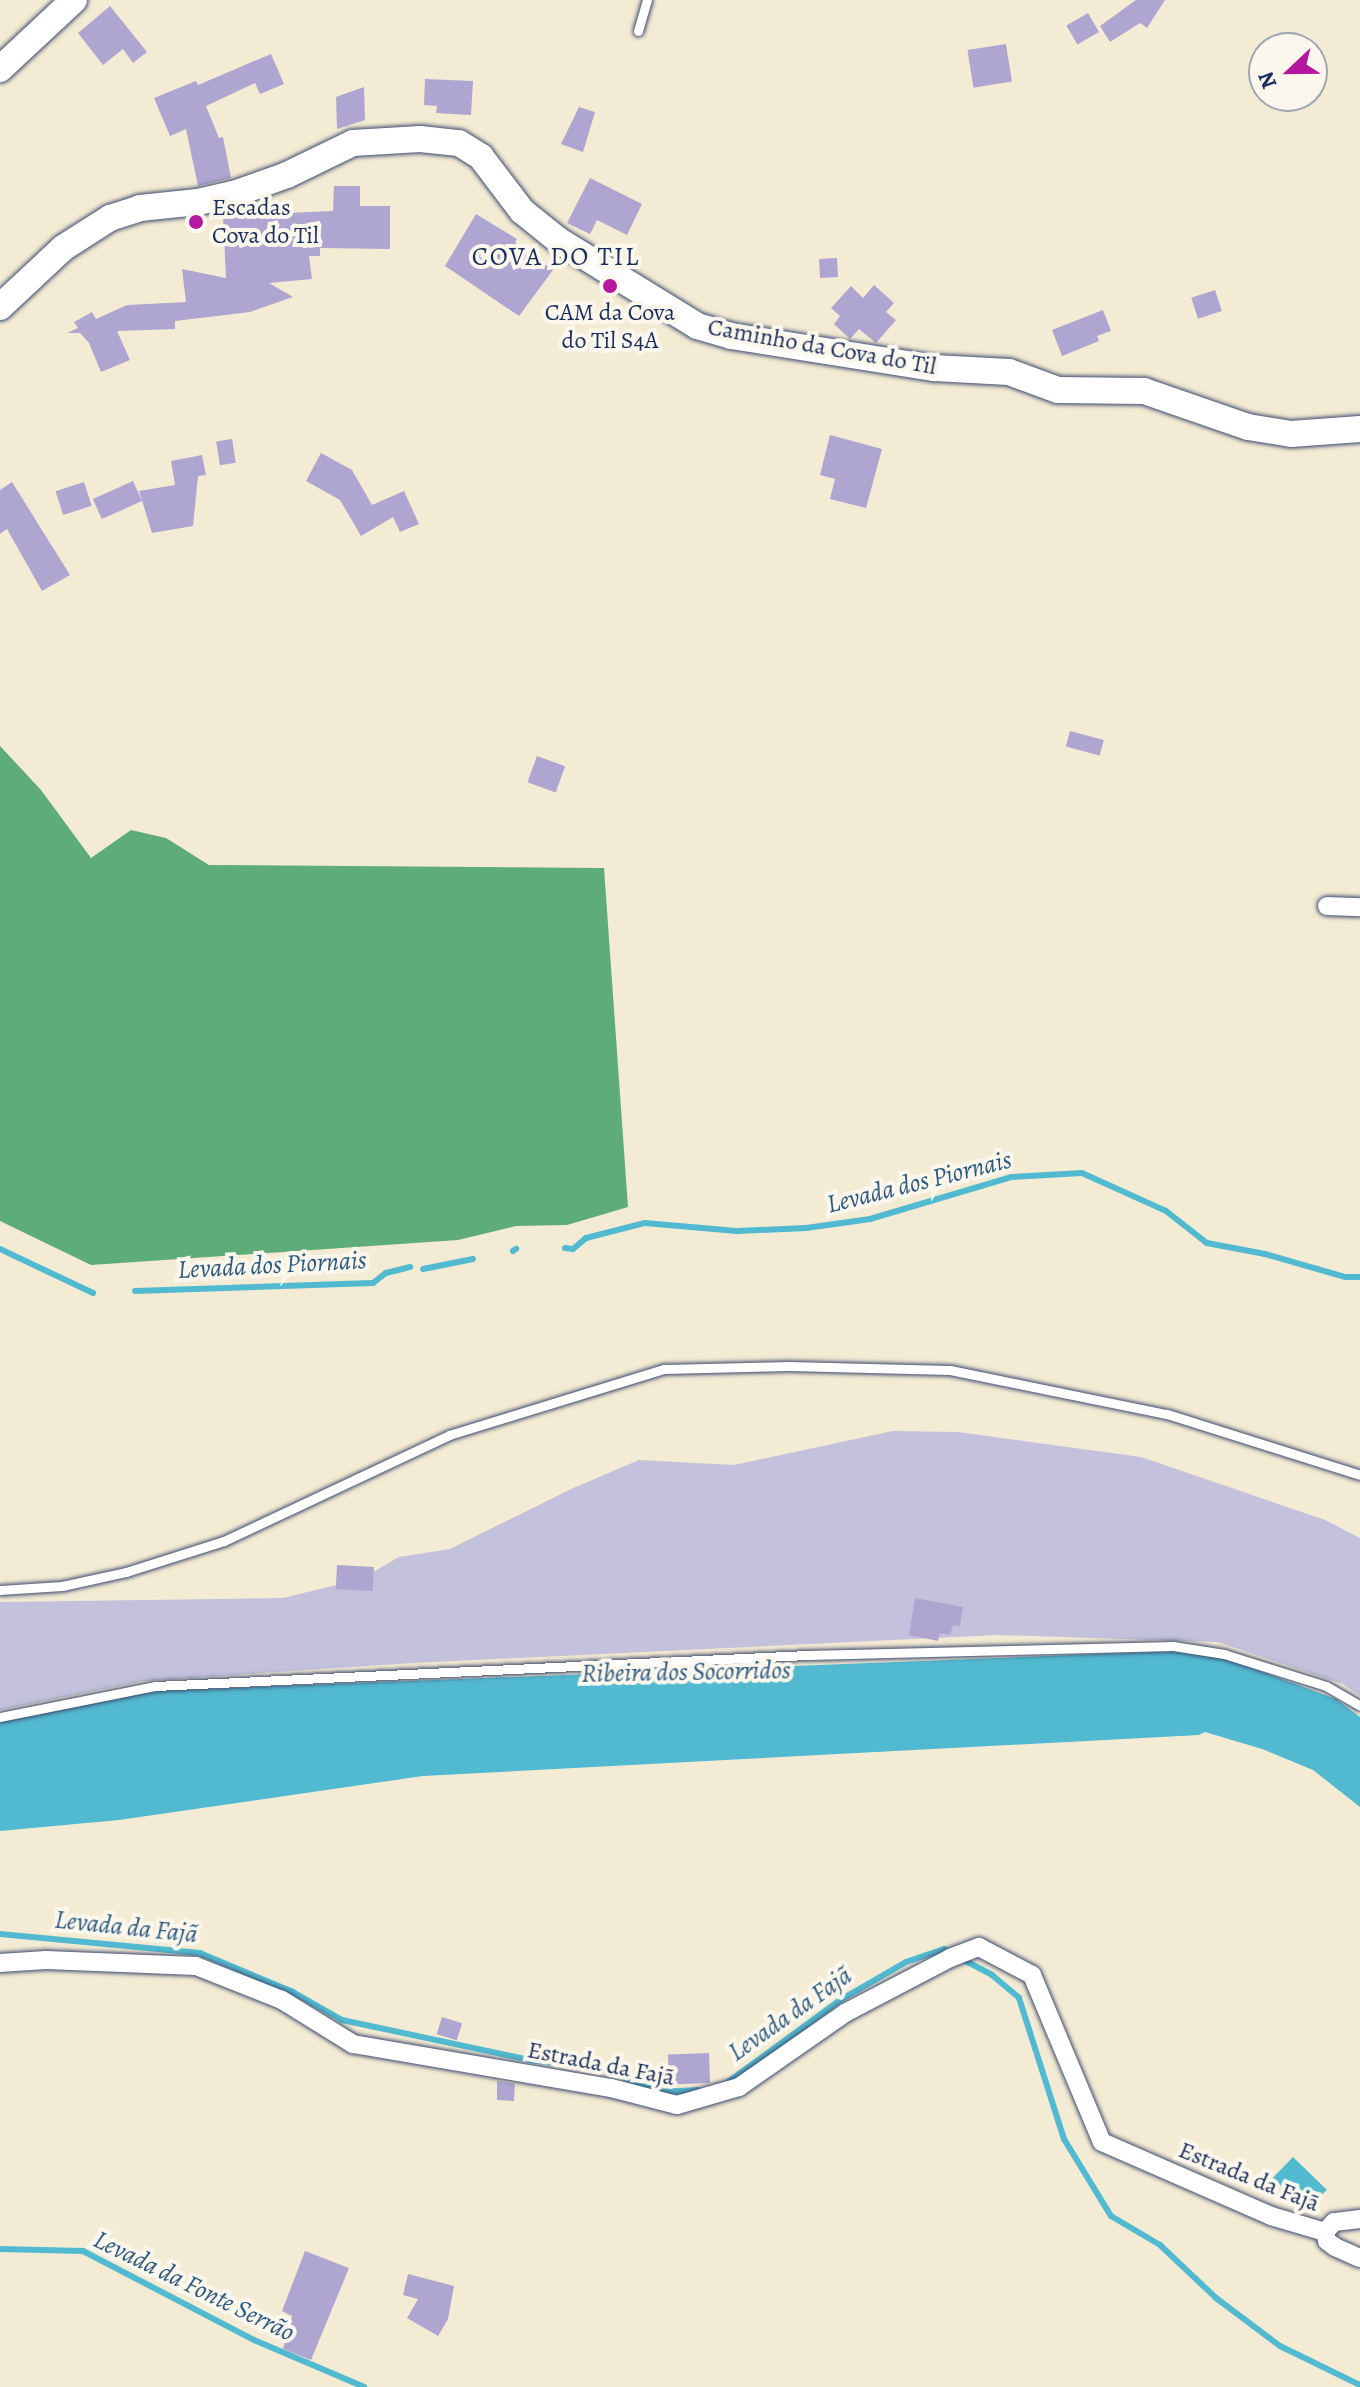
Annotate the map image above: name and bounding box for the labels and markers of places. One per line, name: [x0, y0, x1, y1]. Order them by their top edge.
place label: Escadas Cova do Til: [212, 194, 319, 250]
marker: Escadas Cova do Til: [187, 213, 205, 231]
marker: CAM da Cova do Til S4A: [601, 277, 619, 295]
place label: CAM da Cova do Til S4A: [545, 299, 675, 355]

